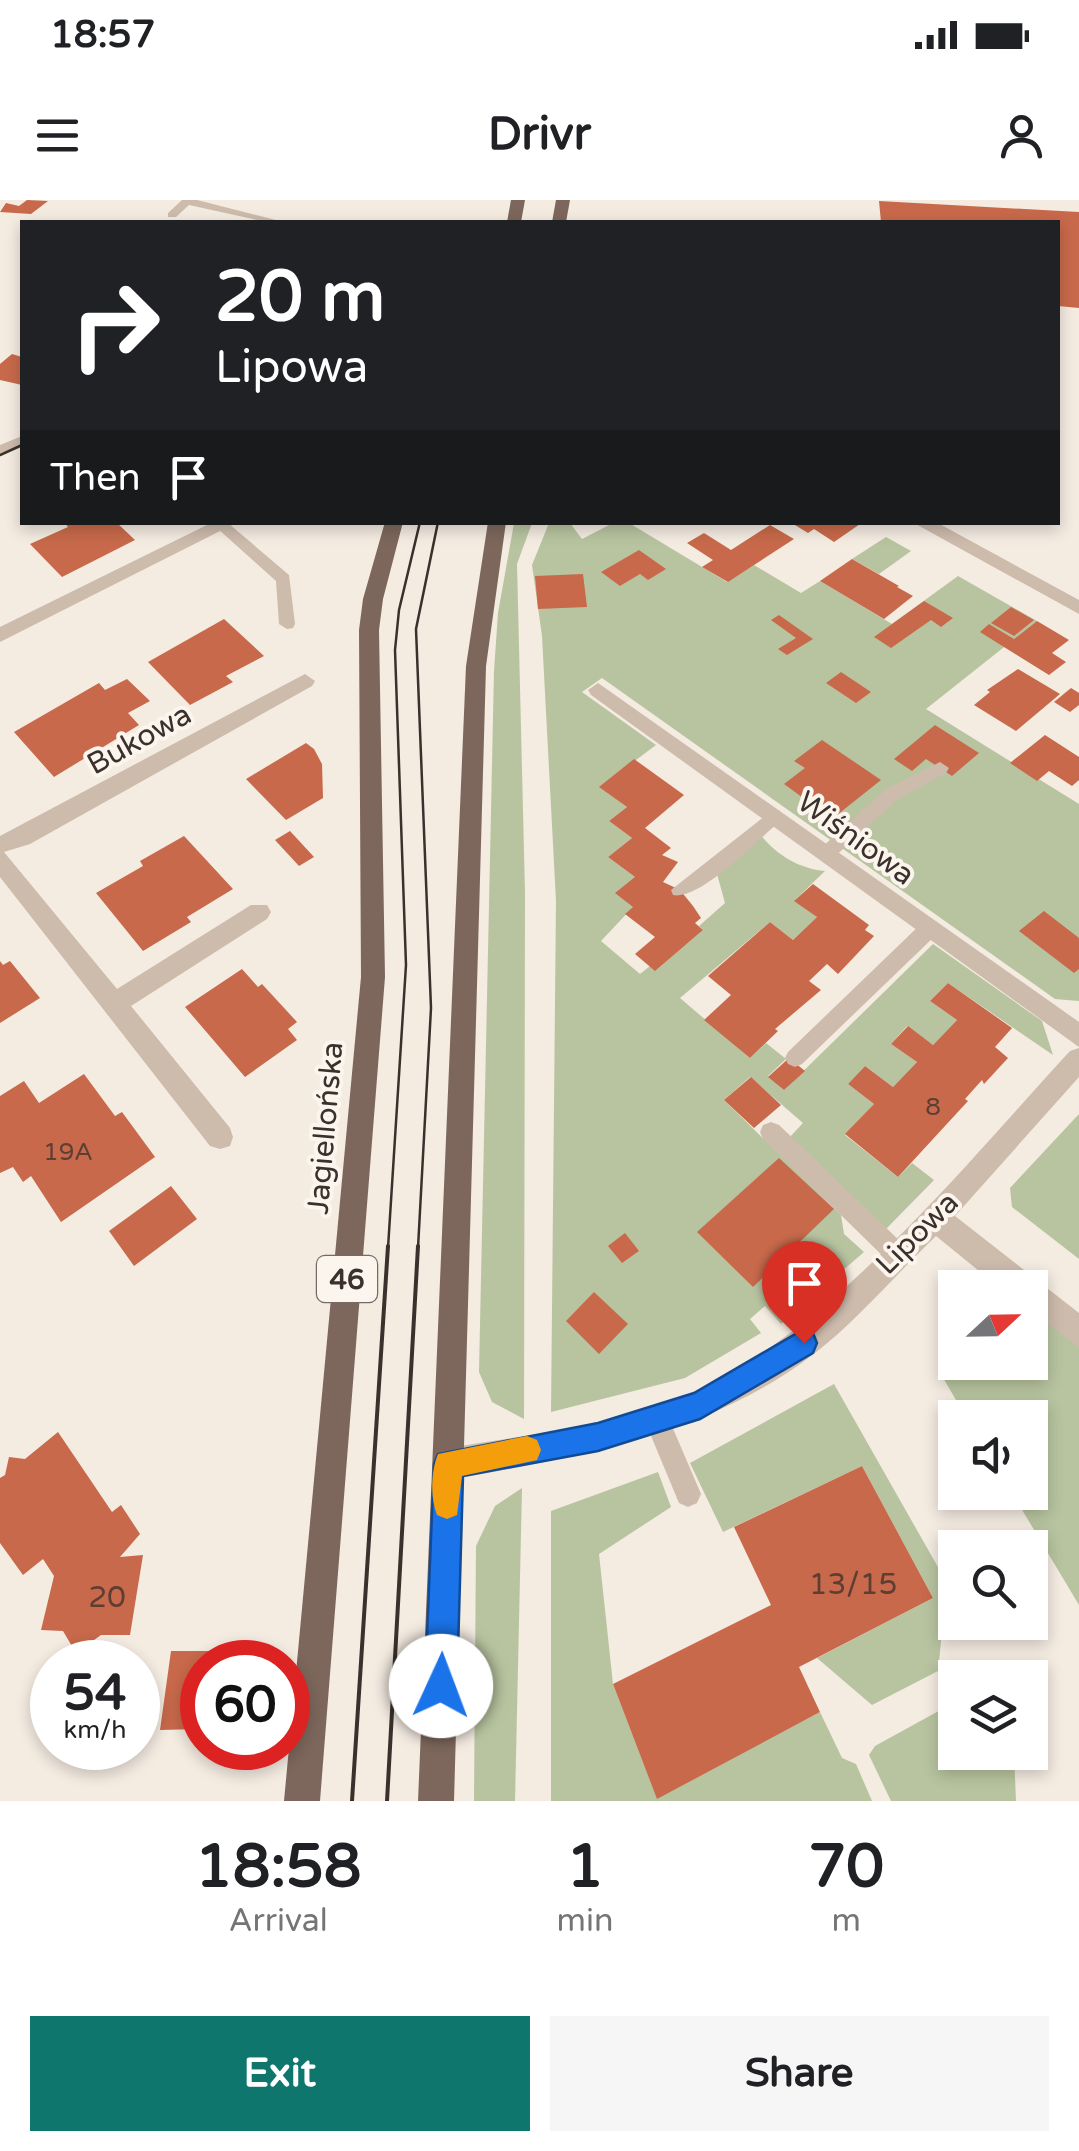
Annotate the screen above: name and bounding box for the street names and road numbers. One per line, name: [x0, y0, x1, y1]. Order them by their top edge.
street label: Bukowa: [81, 696, 198, 783]
street label: Wiśniowa: [790, 783, 922, 893]
street label: Jagiellońska: [300, 1040, 351, 1216]
street label: Lipowa: [868, 1184, 967, 1283]
road number: 46: [317, 1256, 377, 1302]

